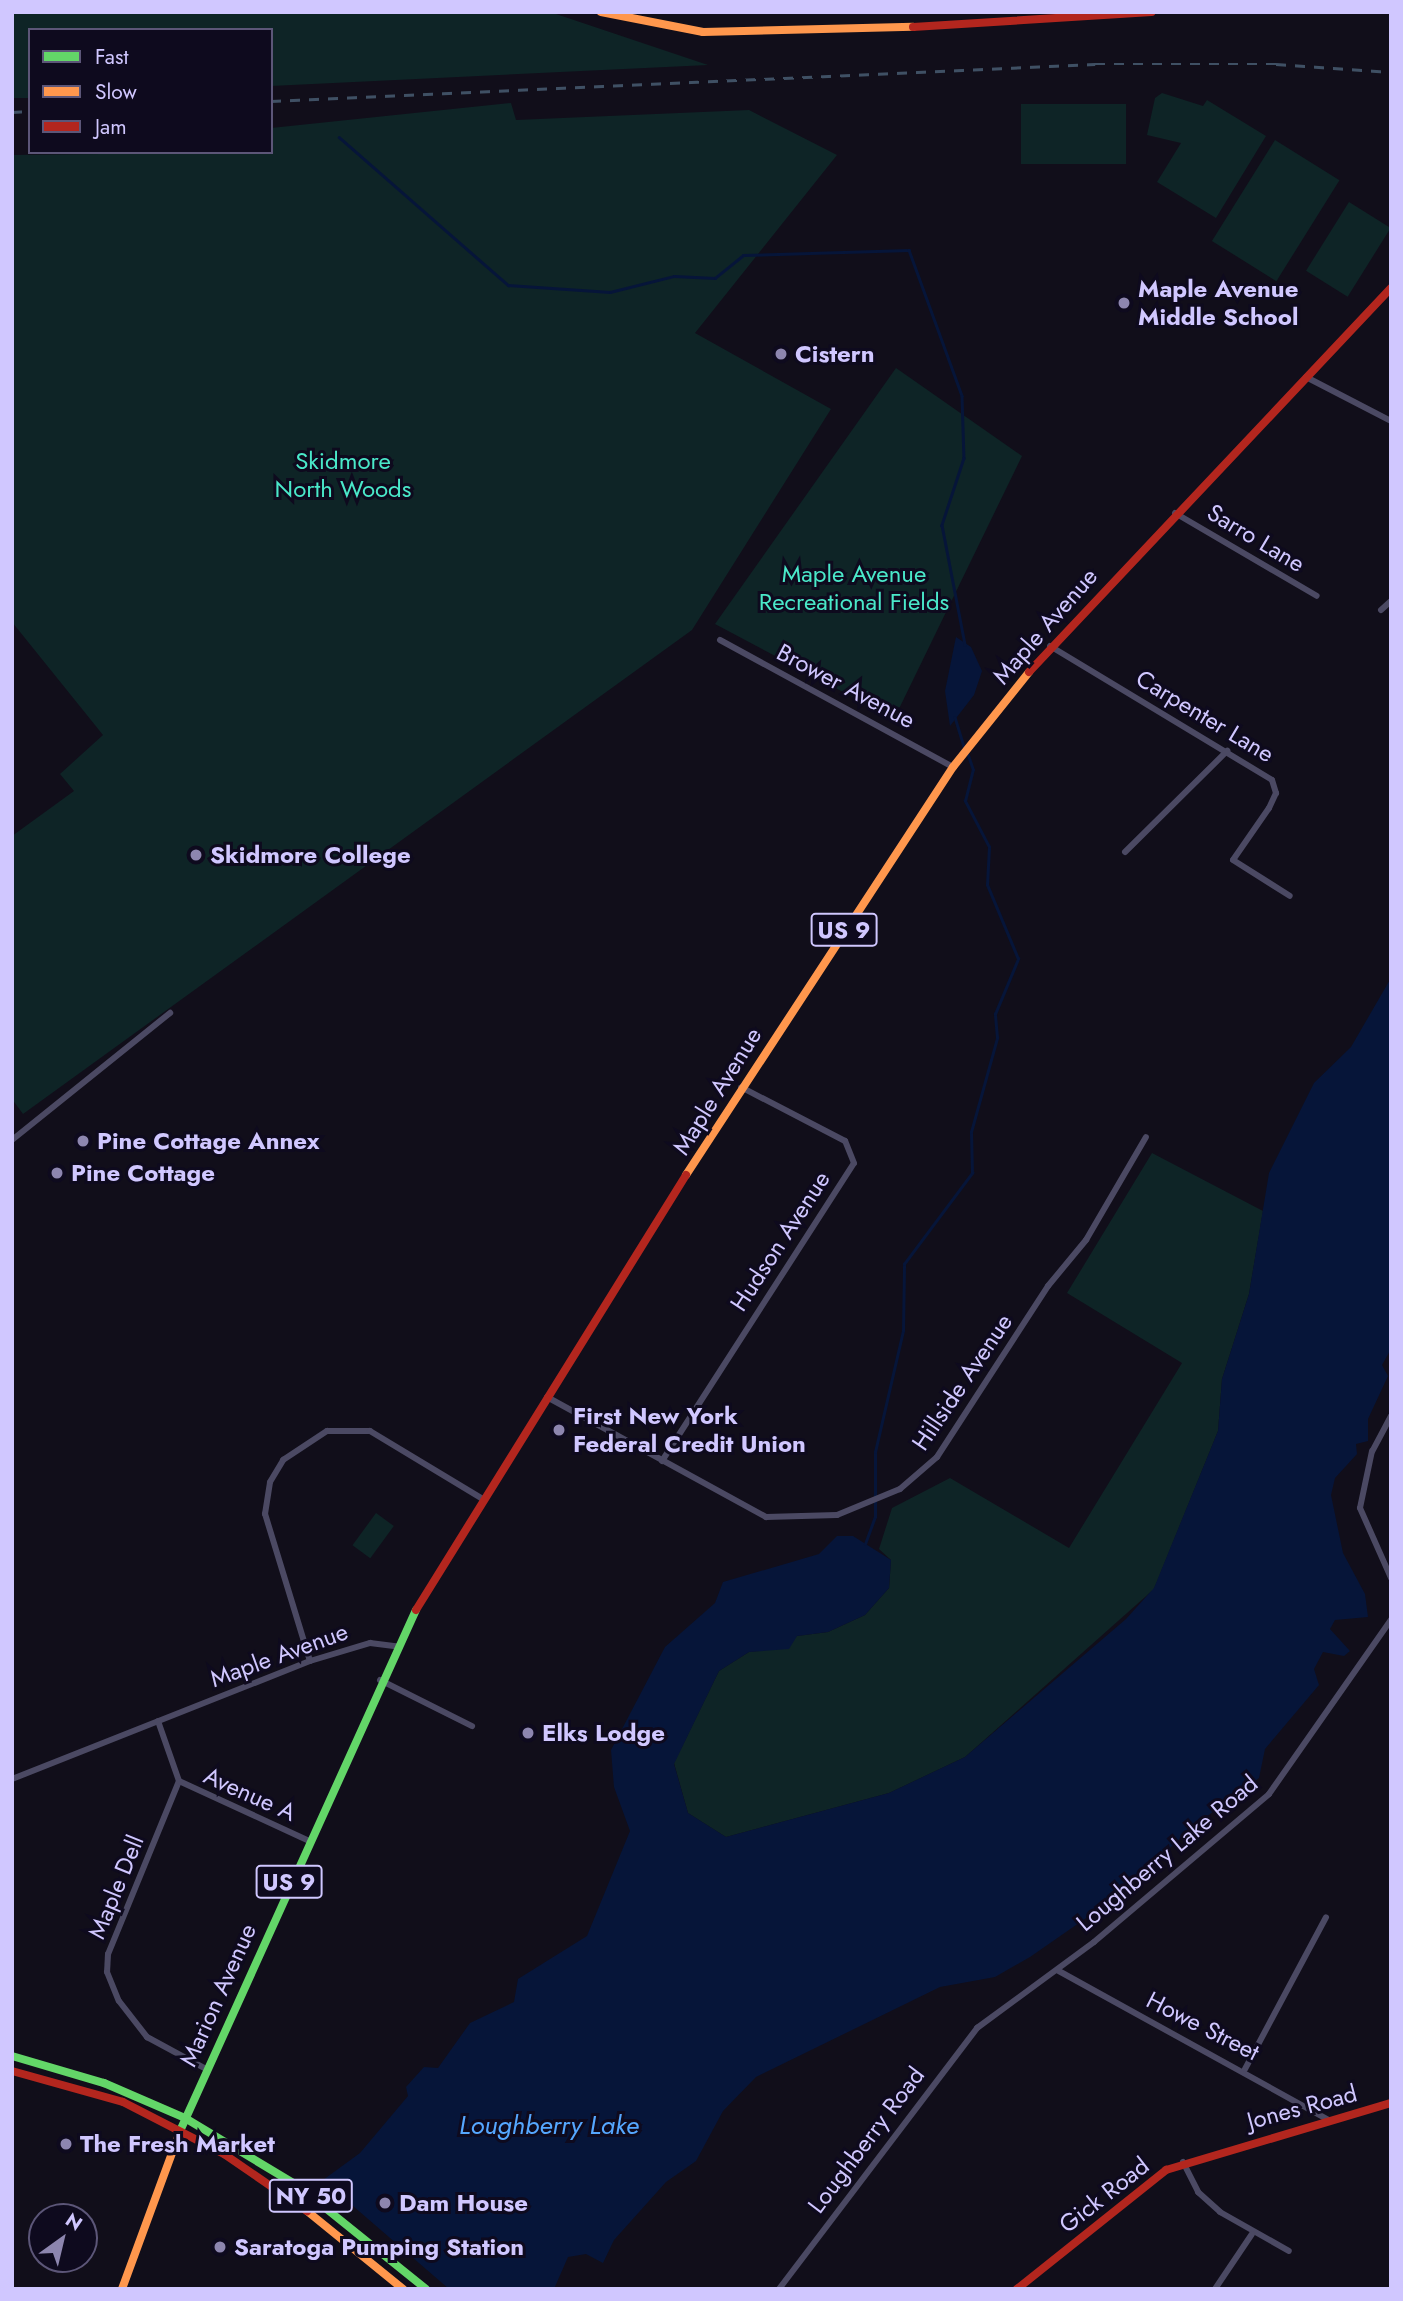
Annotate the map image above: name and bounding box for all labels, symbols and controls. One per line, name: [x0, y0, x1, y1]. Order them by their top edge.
legend: [28, 28, 273, 154]
text: Fast: [95, 42, 128, 72]
text: Slow: [95, 77, 137, 107]
text: Jam: [95, 112, 127, 142]
place label: Maple Avenue Middle School: [1138, 275, 1298, 331]
marker: Maple Avenue Middle School: [1116, 295, 1132, 311]
place label: Cistern: [795, 340, 874, 368]
marker: Cistern: [773, 346, 789, 362]
park label: Skidmore North Woods: [275, 447, 411, 503]
street label: Sarro Lane: [1202, 498, 1310, 578]
park label: Maple Avenue Recreational Fields: [759, 560, 949, 616]
street label: Maple Avenue: [987, 562, 1103, 690]
street label: Brower Avenue: [772, 637, 920, 735]
street label: Carpenter Lane: [1131, 664, 1279, 768]
place label: Skidmore College: [210, 841, 411, 869]
marker: Skidmore College: [188, 847, 204, 863]
road number: US 9: [809, 911, 879, 950]
street label: Maple Avenue: [667, 1022, 767, 1160]
place label: Pine Cottage Annex: [97, 1127, 320, 1155]
marker: Pine Cottage Annex: [75, 1133, 91, 1149]
place label: Pine Cottage: [71, 1159, 215, 1187]
marker: Pine Cottage: [49, 1165, 65, 1181]
street label: Hudson Avenue: [724, 1166, 836, 1316]
street label: Hillside Avenue: [906, 1308, 1018, 1456]
place label: First New York Federal Credit Union: [573, 1402, 806, 1458]
marker: First New York Federal Credit Union: [551, 1422, 567, 1438]
street label: Maple Avenue: [206, 1617, 352, 1693]
place label: Elks Lodge: [542, 1719, 665, 1747]
marker: Elks Lodge: [520, 1725, 536, 1741]
street label: Avenue A: [199, 1761, 301, 1827]
street label: Loughberry Lake Road: [1071, 1769, 1263, 1937]
street label: Maple Dell: [82, 1831, 150, 1943]
road number: US 9: [254, 1862, 324, 1901]
street label: Marion Avenue: [174, 1919, 262, 2071]
street label: Howe Street: [1142, 1985, 1264, 2067]
street label: Loughberry Road: [802, 2061, 930, 2219]
street label: Jones Road: [1244, 2079, 1360, 2135]
water label: Loughberry Lake: [459, 2110, 639, 2142]
place label: The Fresh Market: [80, 2130, 275, 2158]
marker: The Fresh Market: [58, 2136, 74, 2152]
street label: Gick Road: [1053, 2151, 1155, 2239]
road number: NY 50: [267, 2176, 355, 2216]
place label: Dam House: [399, 2189, 528, 2217]
marker: Dam House: [377, 2195, 393, 2211]
north arrow: [28, 2203, 98, 2273]
text: N: [60, 2206, 88, 2237]
place label: Saratoga Pumping Station: [234, 2233, 524, 2261]
marker: Saratoga Pumping Station: [212, 2239, 228, 2255]

